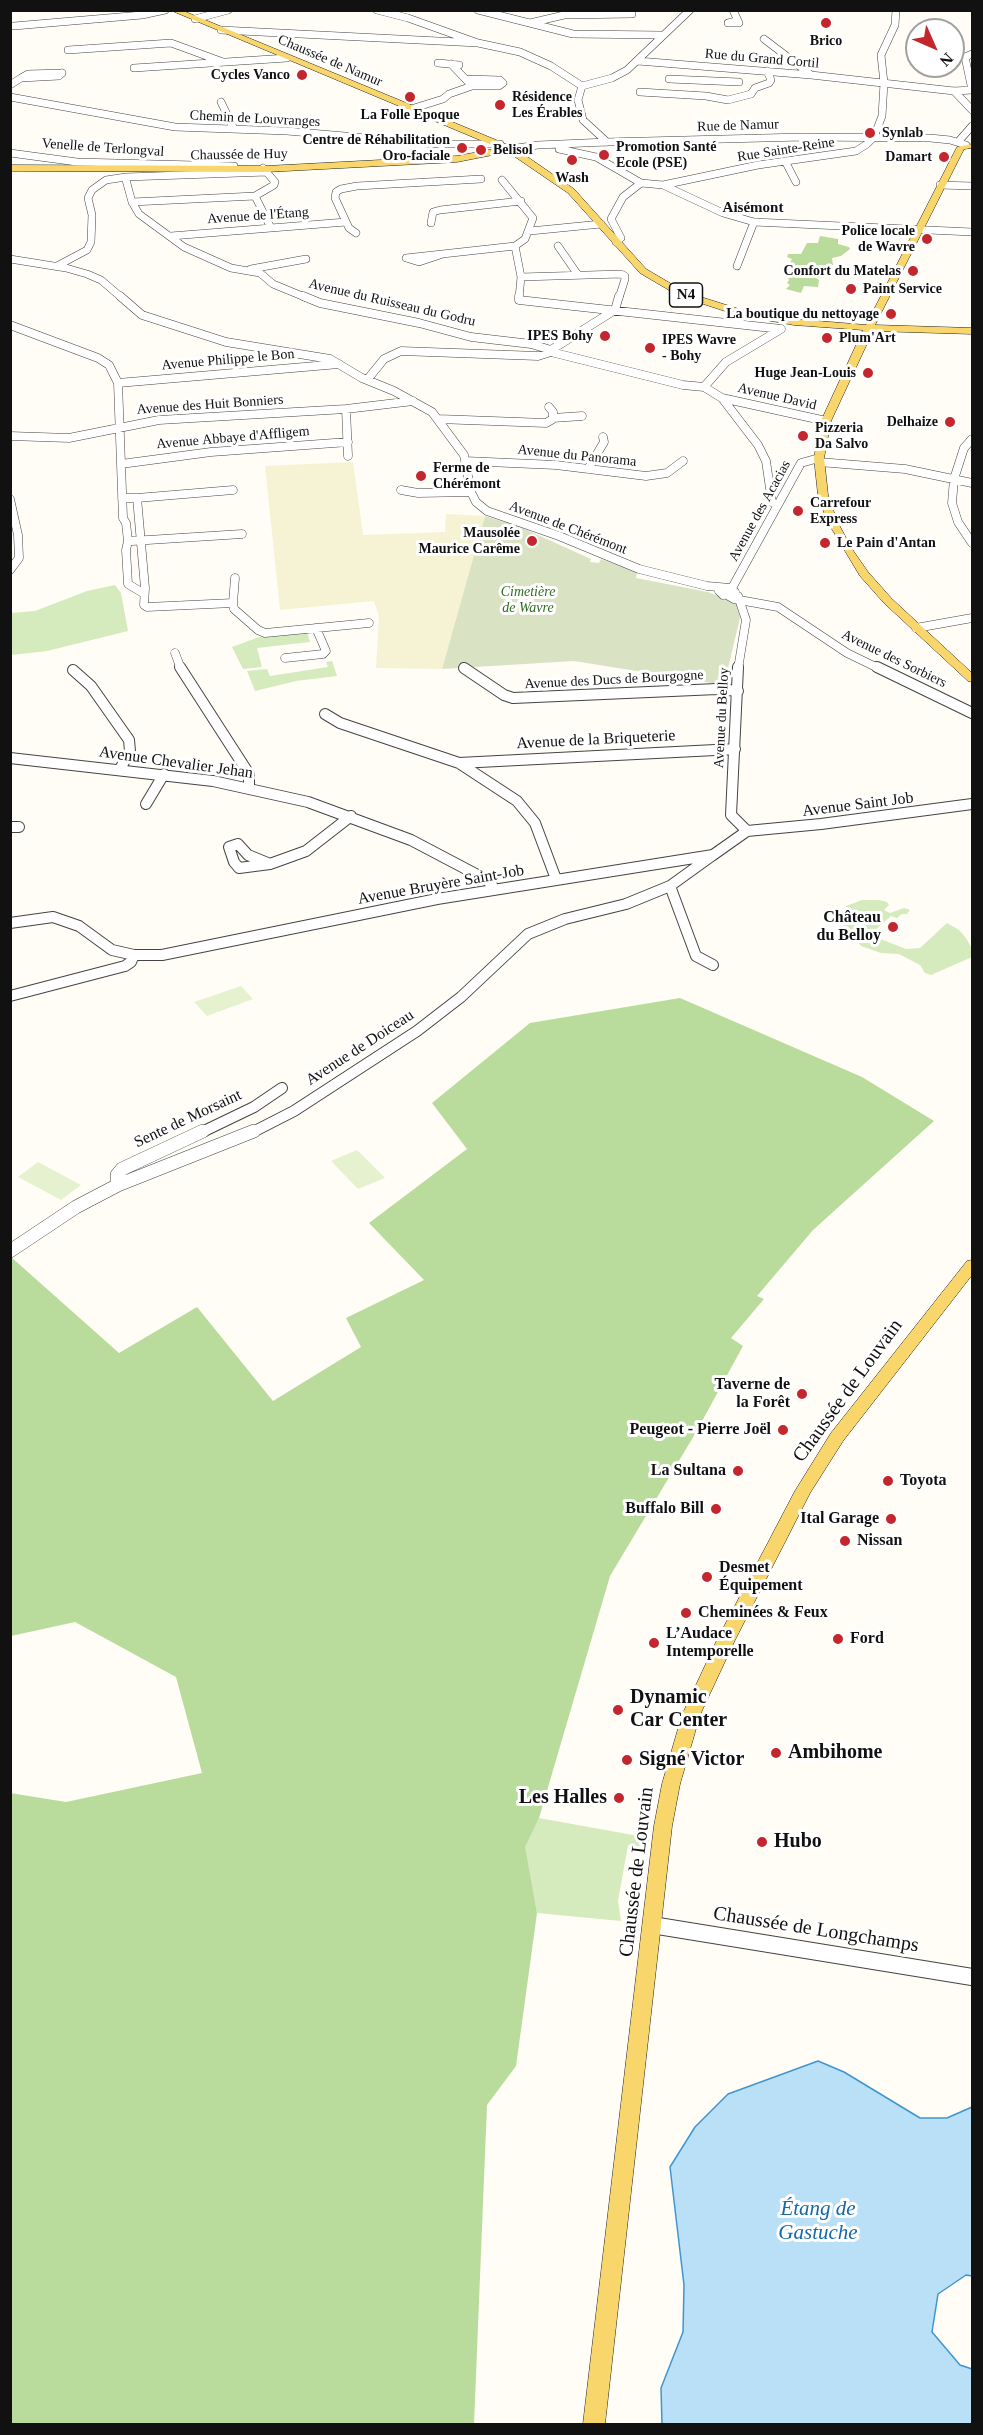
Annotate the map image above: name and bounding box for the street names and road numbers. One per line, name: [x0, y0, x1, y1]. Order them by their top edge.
street label: Chaussée de Namur: [275, 31, 385, 91]
street label: Rue du Grand Cortil: [704, 46, 820, 72]
street label: Chemin de Louvranges: [189, 107, 321, 131]
street label: Rue de Namur: [697, 116, 779, 136]
street label: Rue Sainte-Reine: [736, 134, 836, 166]
street label: Venelle de Terlongval: [41, 135, 165, 161]
street label: Chaussée de Huy: [190, 146, 288, 164]
street label: Avenue de l'Étang: [207, 204, 309, 228]
street label: Avenue du Ruisseau du Godru: [307, 276, 477, 330]
road number: N4: [670, 283, 702, 307]
street label: Avenue Philippe le Bon: [161, 346, 295, 374]
street label: Avenue David: [736, 380, 818, 414]
street label: Avenue des Huit Bonniers: [136, 391, 284, 419]
street label: Avenue Abbaye d'Affligem: [156, 423, 310, 453]
street label: Avenue du Panorama: [517, 441, 637, 471]
street label: Avenue des Acacias: [725, 458, 795, 564]
street label: Avenue de Chérémont: [507, 498, 629, 558]
street label: Avenue des Sorbiers: [839, 626, 949, 692]
street label: Avenue des Ducs de Bourgogne: [524, 667, 704, 693]
street label: Avenue du Belloy: [711, 667, 733, 769]
street label: Avenue de la Briqueterie: [516, 726, 676, 754]
street label: Avenue Chevalier Jehan: [98, 743, 254, 783]
street label: Avenue Saint Job: [801, 789, 915, 821]
street label: Avenue Bruyère Saint-Job: [356, 861, 526, 909]
street label: Avenue de Doiceau: [302, 1006, 418, 1090]
street label: Sente de Morsaint: [131, 1086, 245, 1152]
street label: Chaussée de Louvain: [788, 1315, 908, 1467]
street label: Chaussée de Louvain: [615, 1786, 659, 1958]
street label: Chaussée de Longchamps: [712, 1902, 920, 1958]

